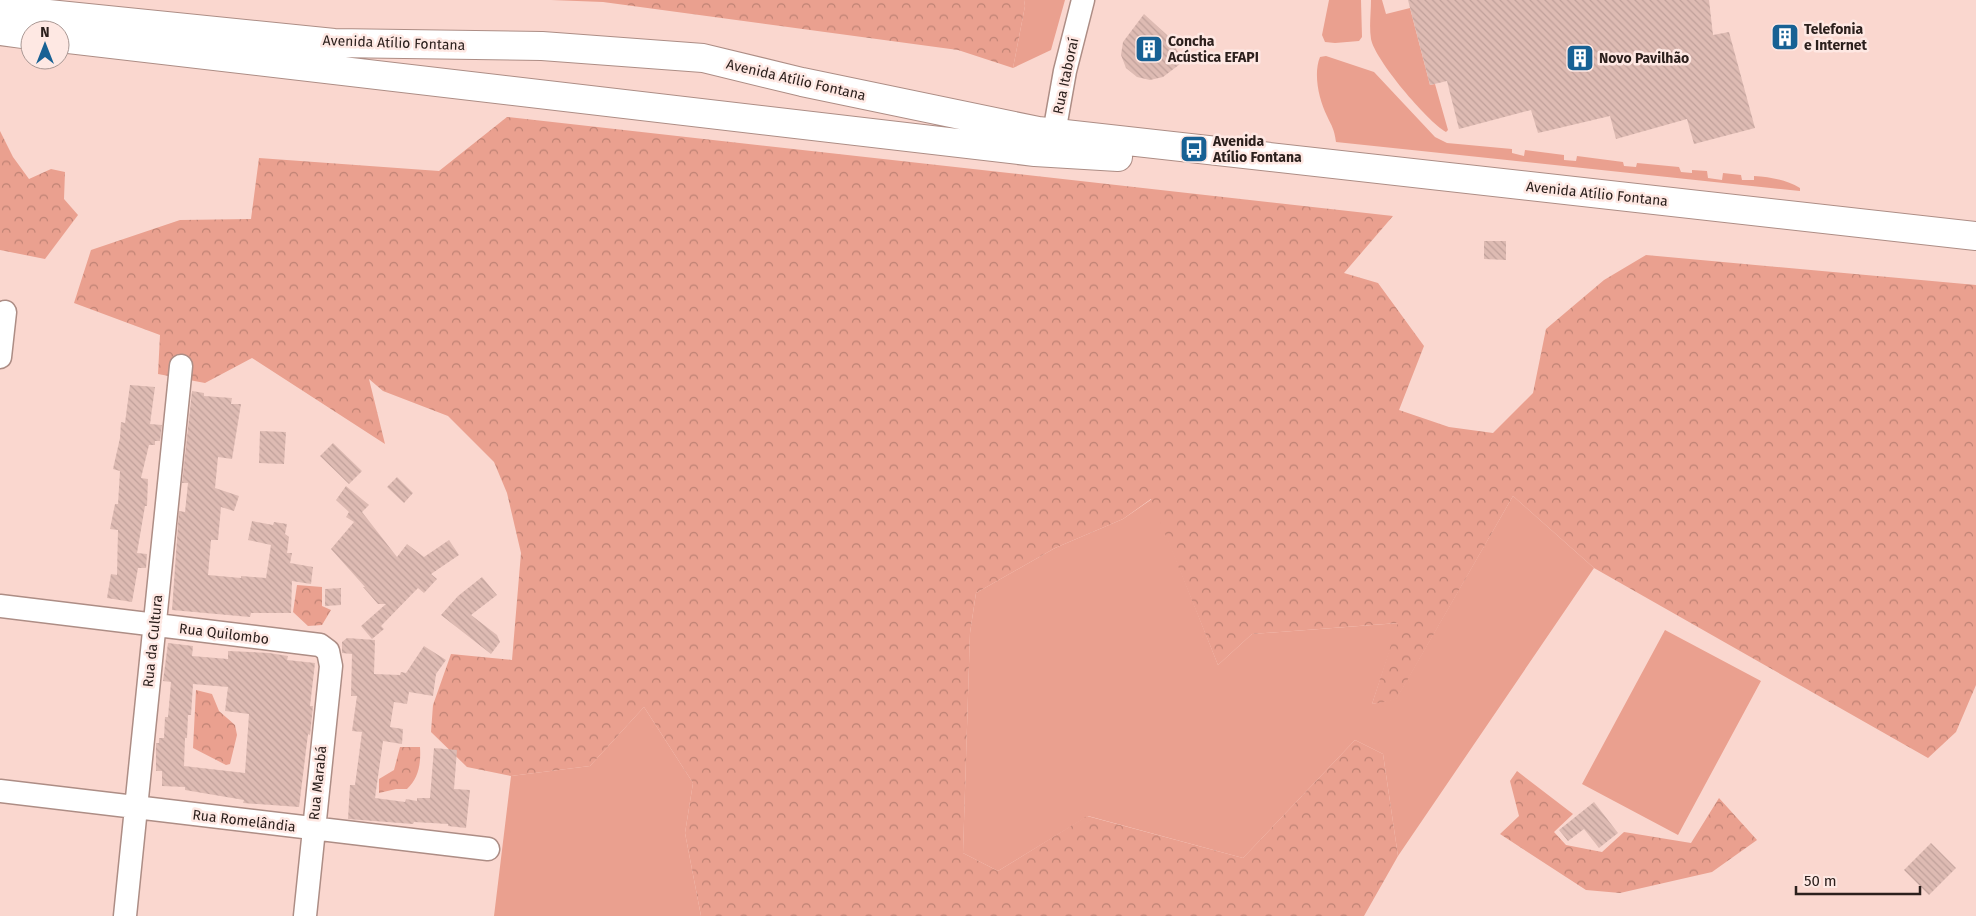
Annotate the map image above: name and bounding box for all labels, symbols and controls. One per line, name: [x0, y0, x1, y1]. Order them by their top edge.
north arrow: [20, 20, 70, 70]
place label: Telefonia e Internet: [1804, 21, 1868, 54]
building icon: Telefonia e Internet: [1770, 22, 1800, 52]
text: N: [40, 24, 50, 41]
street label: Avenida Atílio Fontana: [322, 32, 466, 54]
place label: Concha Acústica EFAPI: [1167, 33, 1259, 66]
building icon: Concha Acústica EFAPI: [1134, 34, 1164, 64]
street label: Rua Itaboraí: [1050, 36, 1082, 116]
building icon: Novo Pavilhão: [1565, 43, 1595, 73]
place label: Novo Pavilhão: [1599, 50, 1689, 67]
street label: Avenida Atílio Fontana: [725, 56, 867, 104]
place label: Avenida Atílio Fontana: [1212, 133, 1302, 166]
bus stop icon: Avenida Atílio Fontana: [1179, 134, 1209, 164]
street label: Avenida Atílio Fontana: [1525, 178, 1669, 210]
street label: Rua da Cultura: [140, 594, 166, 688]
street label: Rua Quilombo: [178, 620, 270, 648]
street label: Rua Marabá: [306, 745, 330, 821]
street label: Rua Romelândia: [191, 806, 297, 836]
scale bar: [1796, 864, 1920, 896]
text: 50 m: [1804, 872, 1837, 890]

